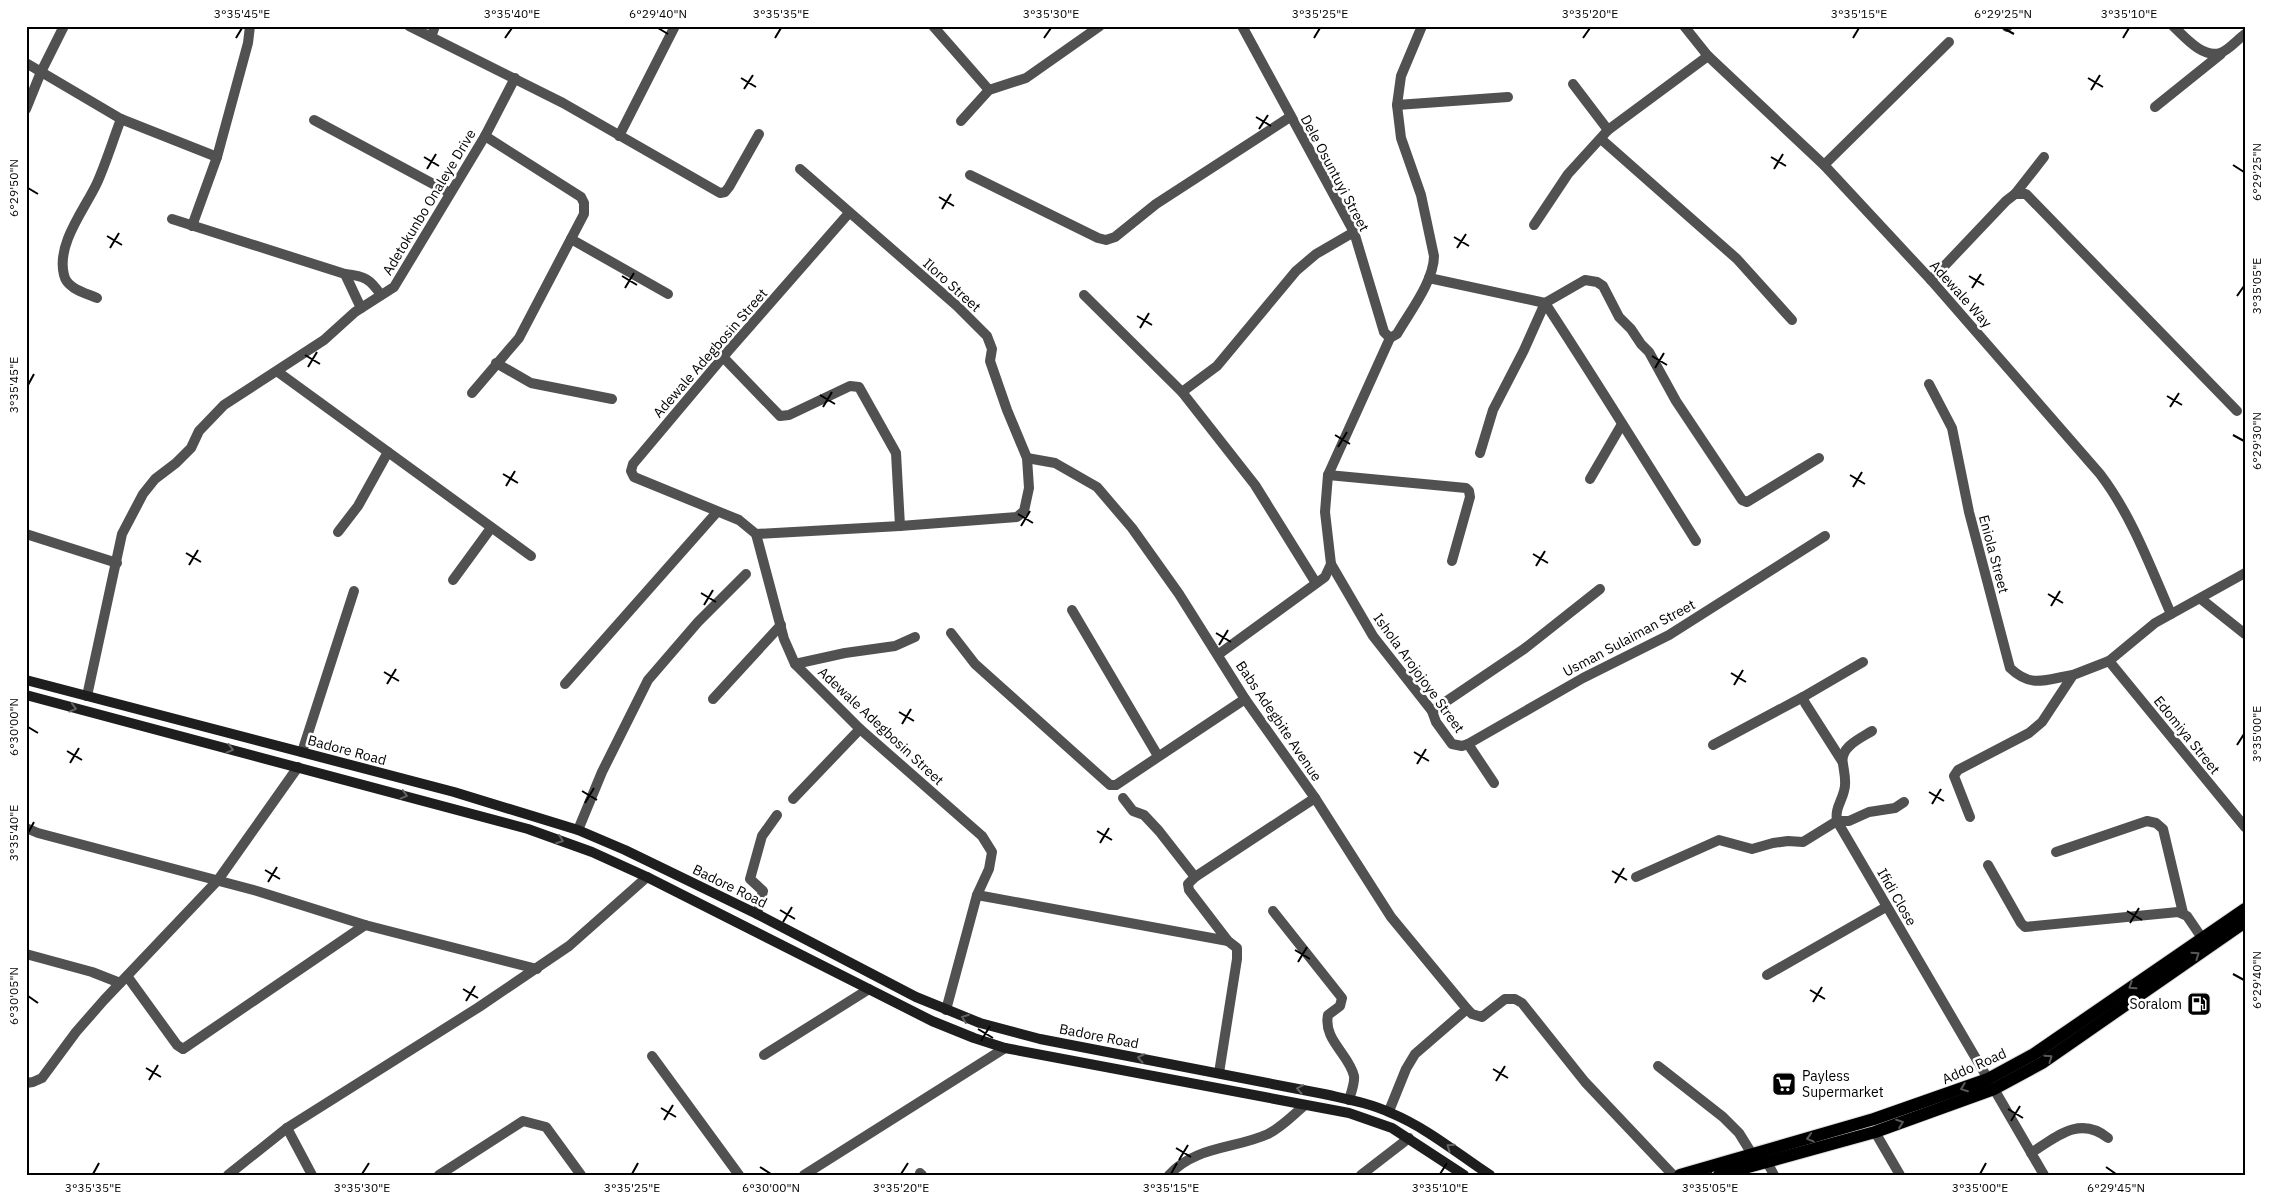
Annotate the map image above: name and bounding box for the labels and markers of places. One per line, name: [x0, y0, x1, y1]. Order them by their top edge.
fuel station icon: Soralom: [2186, 991, 2212, 1017]
place label: Soralom: [2130, 995, 2182, 1013]
place label: Payless Supermarket: [1802, 1067, 1884, 1101]
supermarket icon: Payless Supermarket: [1771, 1071, 1797, 1097]

